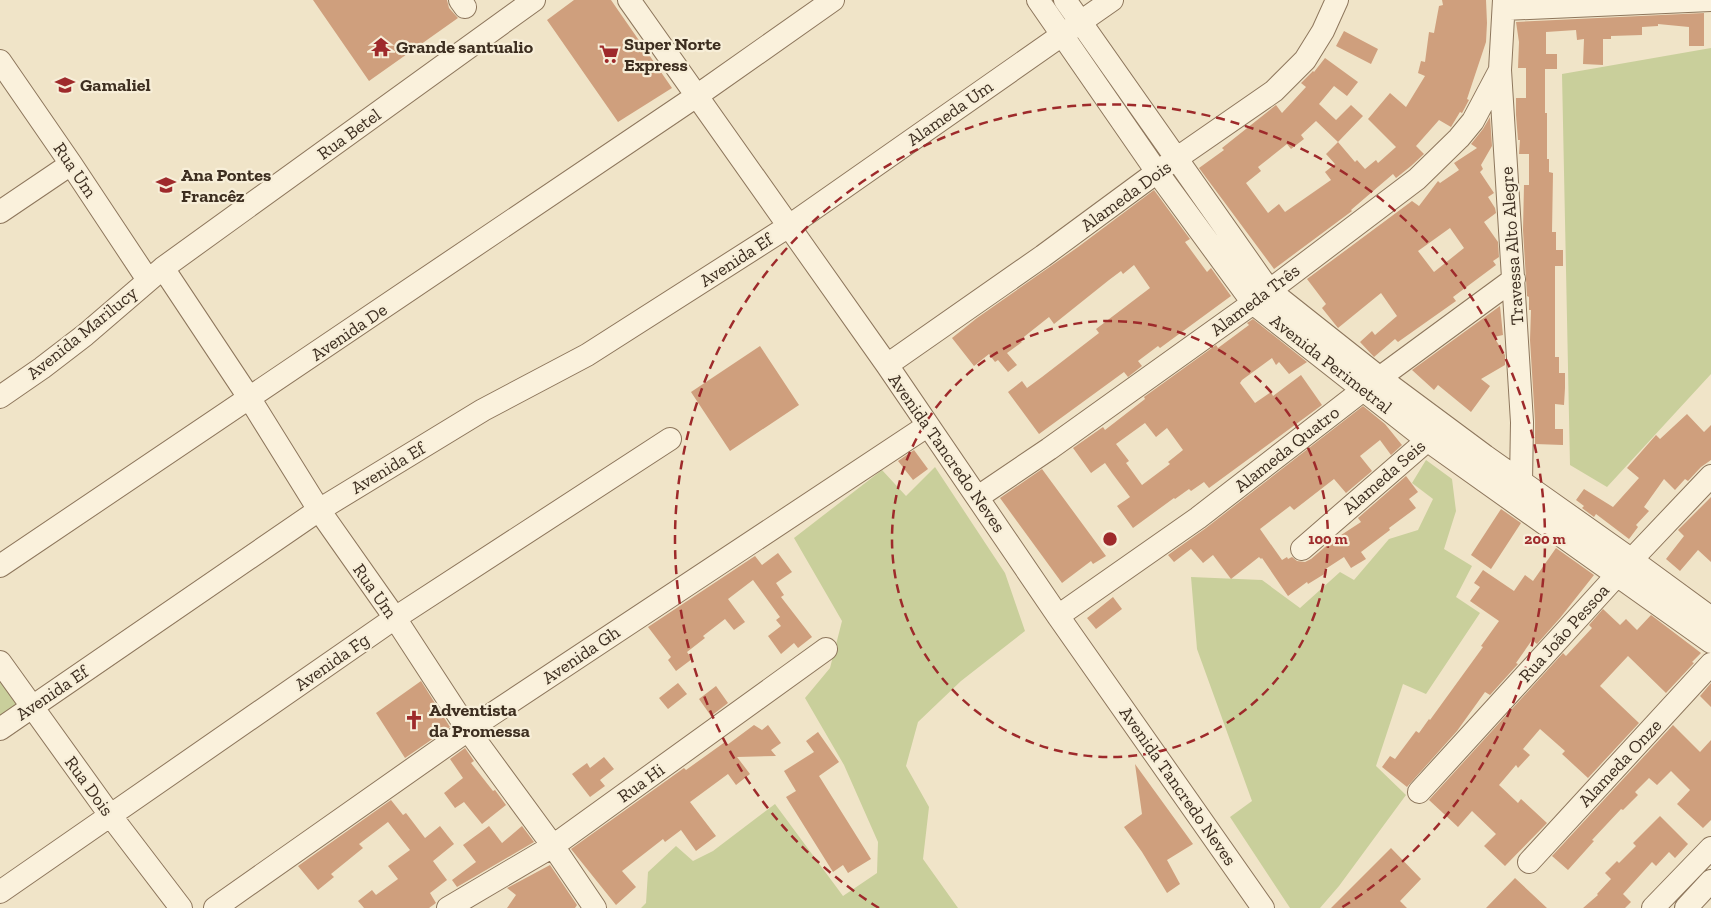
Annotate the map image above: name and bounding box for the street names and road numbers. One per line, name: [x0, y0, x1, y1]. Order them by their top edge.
street label: Alameda Um: [903, 75, 998, 151]
street label: Rua Betel: [313, 103, 385, 164]
street label: Rua Um: [49, 138, 102, 202]
street label: Alameda Dois: [1076, 156, 1176, 236]
street label: Travessa Alto Alegre: [1495, 166, 1529, 326]
street label: Avenida Ef: [695, 228, 778, 292]
street label: Alameda Três: [1206, 259, 1304, 341]
street label: Avenida Marilucy: [22, 281, 142, 384]
street label: Avenida De: [307, 298, 391, 366]
street label: Avenida Perimetral: [1266, 309, 1397, 419]
street label: Avenida Tancredo Neves: [884, 369, 1010, 537]
street label: Alameda Quatro: [1230, 401, 1344, 497]
street label: Alameda Seis: [1338, 435, 1430, 519]
street label: Avenida Ef: [347, 437, 430, 499]
street label: Rua Um: [348, 559, 402, 623]
street label: Rua João Pessoa: [1514, 579, 1614, 687]
street label: Avenida Gh: [538, 621, 624, 689]
street label: Avenida Fg: [291, 628, 374, 696]
street label: Avenida Ef: [12, 660, 93, 725]
street label: Avenida Tancredo Neves: [1115, 702, 1241, 870]
street label: Alameda Onze: [1574, 715, 1666, 811]
street label: Rua Dois: [60, 752, 118, 820]
street label: Rua Hi: [613, 759, 669, 807]

